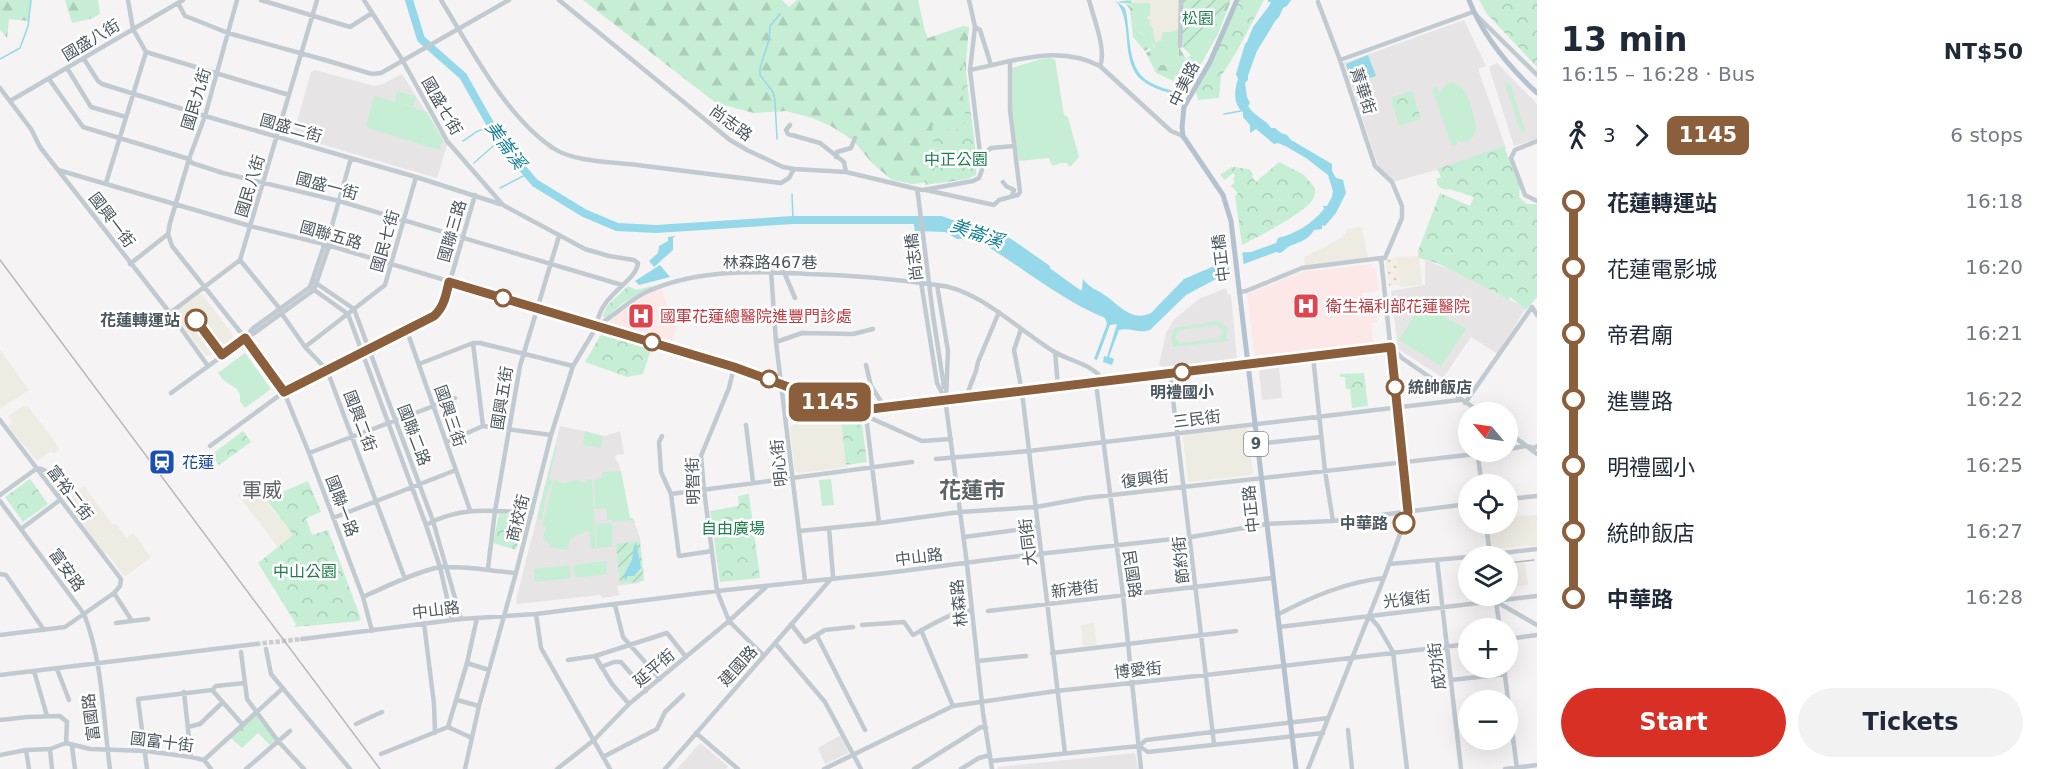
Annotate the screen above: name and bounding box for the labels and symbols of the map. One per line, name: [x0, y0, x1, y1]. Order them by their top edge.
park label: 松園: [1182, 9, 1214, 28]
street label: 國盛八街: [59, 15, 123, 65]
street label: 中美路: [1165, 58, 1203, 110]
street label: 菁華街: [1347, 65, 1379, 117]
street label: 國民九街: [178, 66, 214, 132]
street label: 國盛七街: [418, 74, 466, 138]
street label: 尚志路: [706, 101, 756, 145]
street label: 國盛二街: [258, 110, 324, 146]
water label: 美崙溪: [482, 117, 532, 175]
park label: 中正公園: [924, 150, 988, 169]
street label: 國民八街: [232, 153, 268, 219]
street label: 國盛一街: [294, 169, 360, 203]
street label: 國興一街: [85, 189, 139, 251]
street label: 國聯三路: [434, 198, 470, 264]
street label: 國民七街: [367, 208, 403, 274]
water label: 美崙溪: [948, 214, 1009, 253]
street label: 國聯五路: [298, 217, 364, 253]
street label: 尚志橋: [902, 232, 926, 282]
street label: 中正橋: [1209, 233, 1233, 283]
street label: 林森路467巷: [723, 253, 817, 272]
unlabelled marker: [494, 289, 512, 307]
hospital icon: 衛生福利部花蓮醫院: [1291, 291, 1321, 321]
place label: 衛生福利部花蓮醫院: [1326, 297, 1470, 316]
hospital icon: 國軍花蓮總醫院進豐門診處: [626, 301, 656, 331]
place label: 國軍花蓮總醫院進豐門診處: [660, 307, 852, 326]
marker: 花蓮轉運站: [185, 309, 207, 331]
place label: 花蓮轉運站: [100, 311, 180, 330]
unlabelled marker: [643, 333, 661, 351]
marker: 明禮國小: [1173, 363, 1191, 381]
street label: 國興五街: [488, 365, 516, 431]
unlabelled marker: [760, 370, 778, 388]
marker: 統帥飯店: [1386, 378, 1404, 396]
place label: 統帥飯店: [1408, 378, 1472, 397]
line badge: 1145: [788, 382, 872, 422]
street label: 國興三街: [431, 383, 469, 449]
place label: 明禮國小: [1150, 383, 1214, 402]
street label: 國興二街: [340, 388, 380, 454]
street label: 國聯二路: [394, 402, 434, 468]
north arrow: [1458, 402, 1518, 462]
street label: 三民街: [1172, 407, 1222, 431]
road number: 9: [1244, 432, 1268, 456]
street label: 明心街: [767, 438, 791, 488]
station icon: 花蓮: [147, 447, 177, 477]
place label: 花蓮: [182, 453, 214, 472]
street label: 明智街: [683, 457, 703, 505]
street label: 富裕二街: [43, 462, 97, 524]
street label: 復興街: [1120, 467, 1170, 491]
street label: 國聯一路: [322, 473, 362, 539]
district label: 軍威: [242, 478, 282, 502]
district label: 花蓮市: [939, 478, 1005, 503]
street label: 中正路: [1239, 484, 1263, 534]
street label: 商校街: [503, 492, 533, 544]
marker: 中華路: [1393, 512, 1415, 534]
place label: 中華路: [1340, 514, 1388, 533]
street label: 大同街: [1016, 517, 1040, 567]
park label: 自由廣場: [701, 519, 765, 538]
street label: 節約街: [1169, 535, 1193, 585]
street label: 富安路: [45, 545, 89, 595]
street label: 中山路: [894, 545, 944, 569]
street label: 民國路: [1119, 549, 1145, 599]
park label: 中山公園: [273, 562, 337, 581]
street label: 新港街: [1050, 577, 1100, 601]
street label: 林森路: [947, 578, 971, 628]
street label: 光復街: [1382, 587, 1432, 611]
street label: 中山路: [411, 598, 461, 622]
street label: 成功街: [1425, 641, 1449, 691]
street label: 建國路: [715, 642, 761, 690]
street label: 延平街: [630, 645, 678, 691]
street label: 博愛街: [1113, 658, 1163, 682]
street label: 富國路: [79, 692, 103, 742]
street label: 國富十街: [129, 729, 195, 755]

